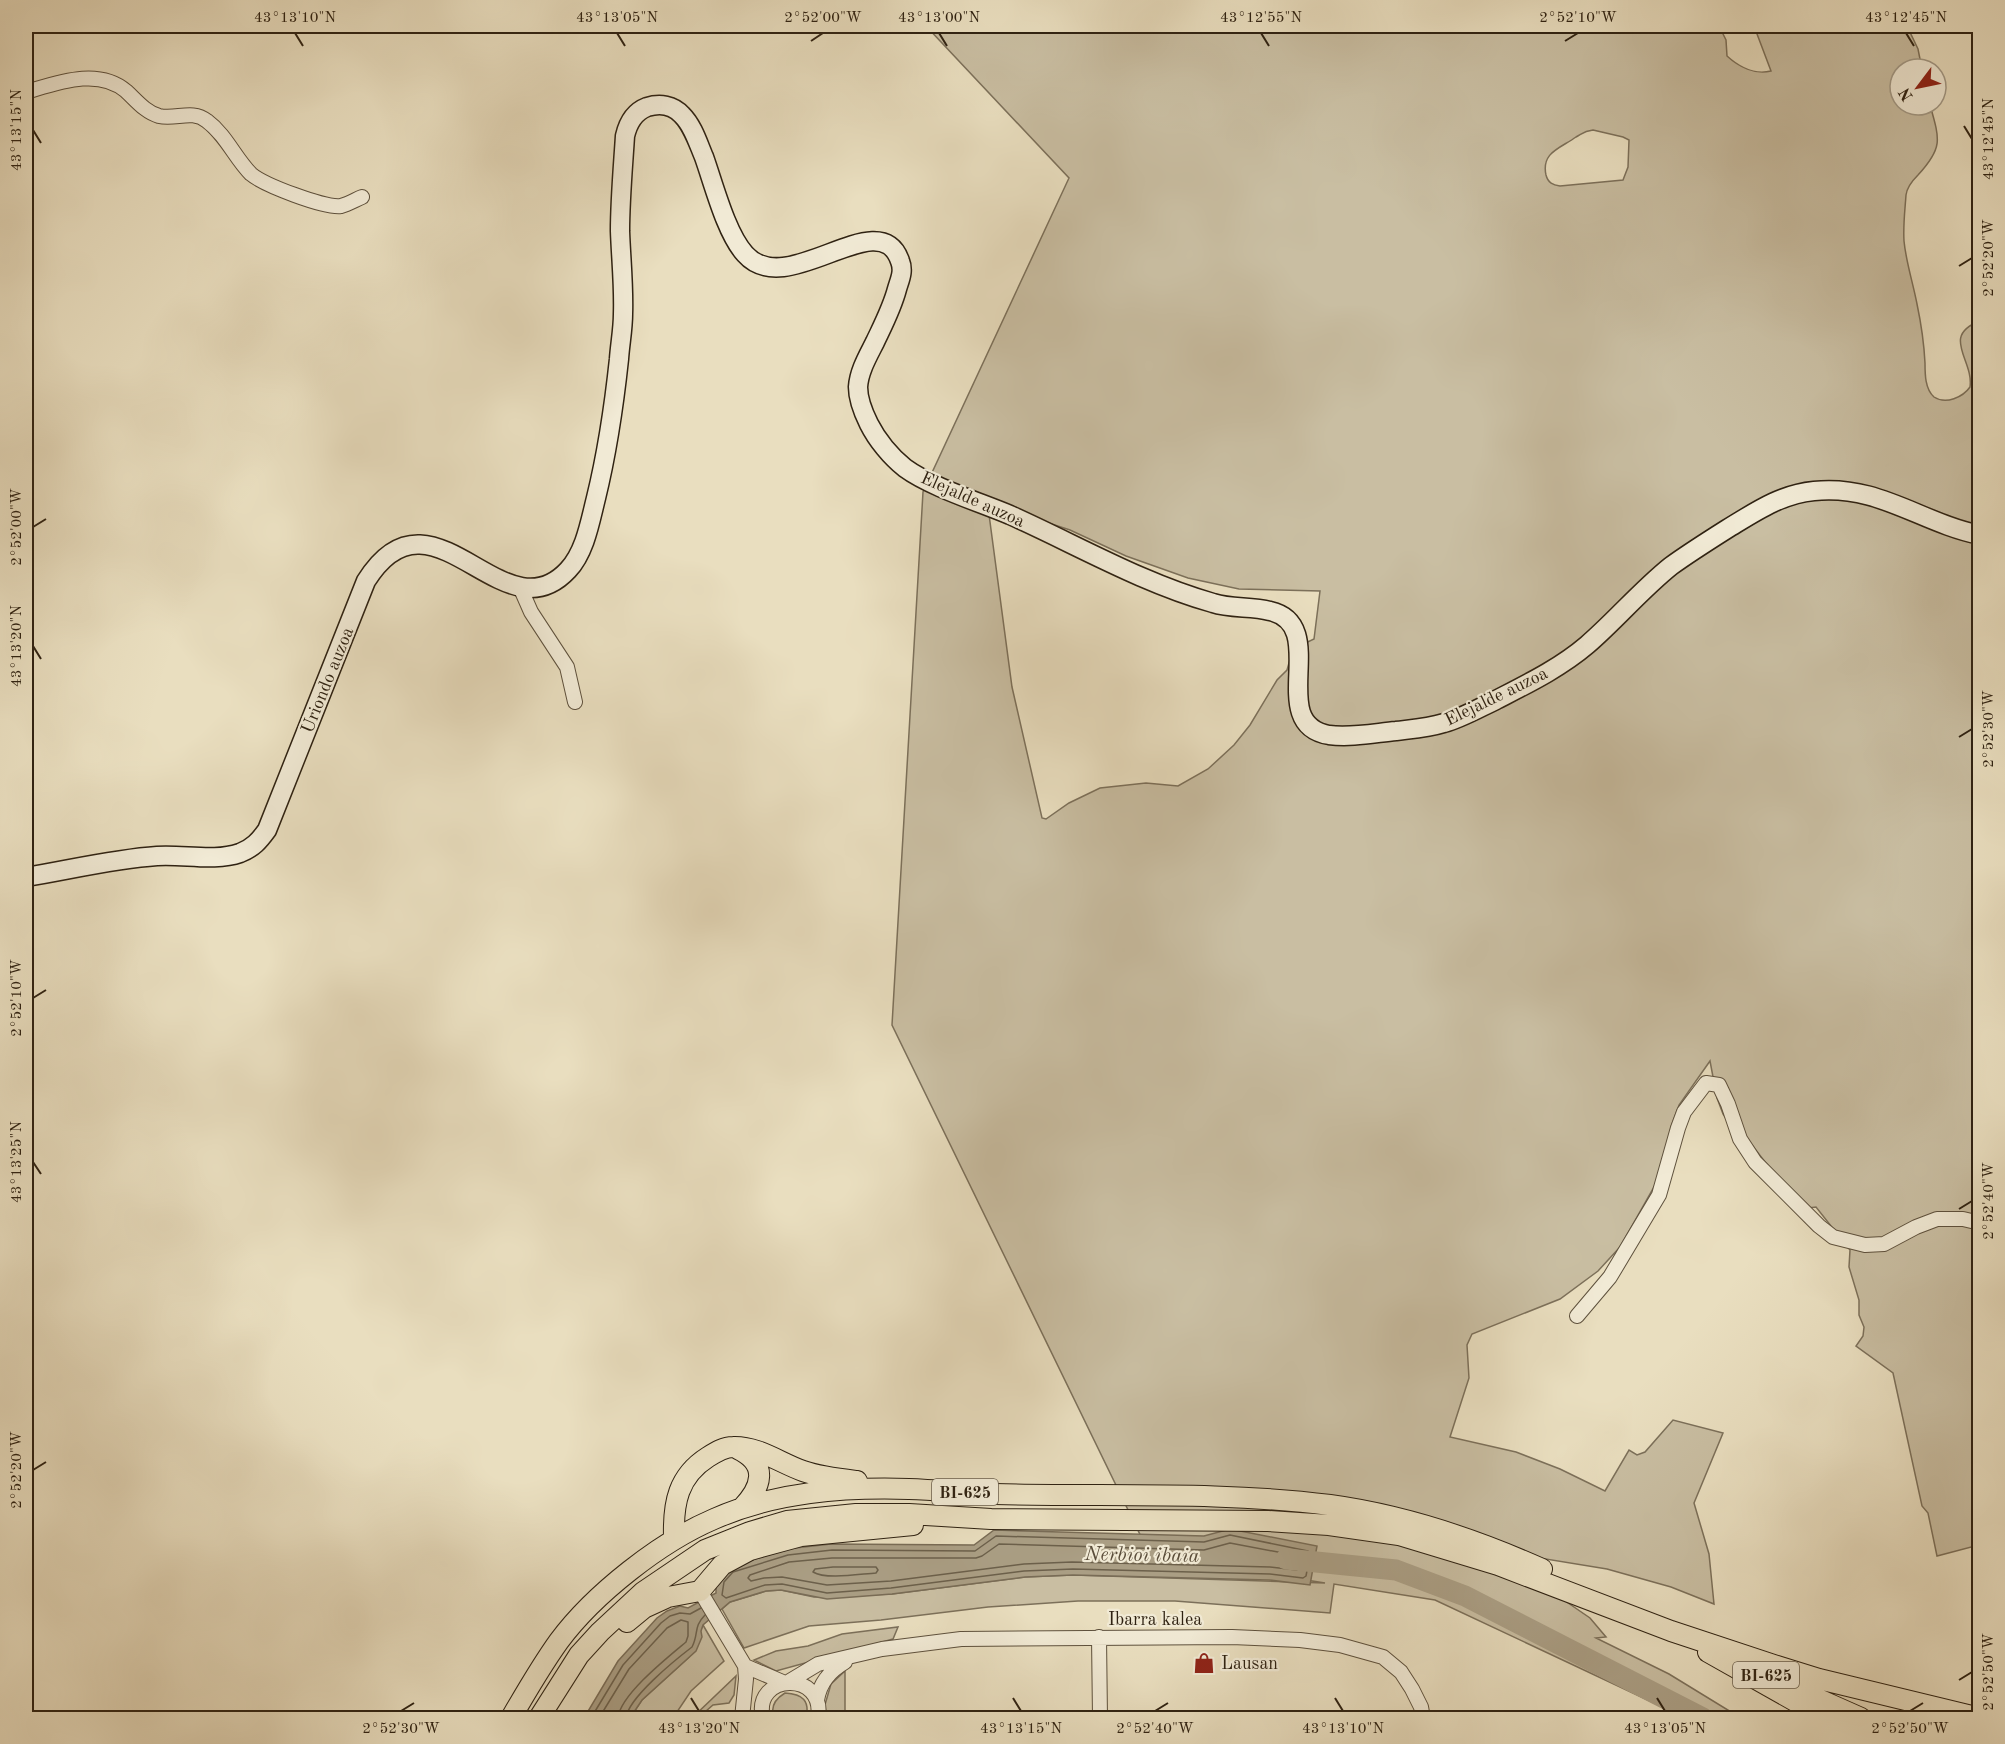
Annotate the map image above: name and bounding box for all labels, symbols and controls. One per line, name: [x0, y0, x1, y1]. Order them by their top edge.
text: 43°13'10"N: [254, 11, 336, 26]
text: 43°13'05"N: [576, 11, 658, 26]
text: 2°52'00"W: [784, 11, 862, 26]
text: 43°13'00"N: [898, 11, 980, 26]
text: 43°12'55"N: [1220, 11, 1302, 26]
text: 2°52'10"W: [1539, 11, 1617, 26]
text: 43°12'45"N: [1865, 11, 1947, 26]
north arrow: [1888, 57, 1948, 117]
text: N: [1897, 84, 1917, 103]
text: 43°13'15"N: [10, 89, 25, 171]
text: 43°12'45"N: [1982, 98, 1997, 180]
text: 2°52'20"W: [1982, 219, 1997, 297]
street label: Elejalde auzoa: [918, 469, 1028, 531]
text: 2°52'00"W: [10, 488, 25, 566]
text: 43°13'20"N: [10, 605, 25, 687]
street label: Uriondo auzoa: [299, 625, 357, 736]
street label: Elejalde auzoa: [1442, 664, 1551, 730]
text: 2°52'30"W: [1982, 690, 1997, 768]
text: 2°52'10"W: [10, 959, 25, 1037]
text: 43°13'25"N: [10, 1121, 25, 1203]
text: 2°52'40"W: [1982, 1162, 1997, 1240]
text: 2°52'20"W: [10, 1431, 25, 1509]
road number: BI-625: [932, 1479, 998, 1505]
water label: Nerbioi ibaia: [1083, 1545, 1200, 1567]
street label: Ibarra kalea: [1108, 1611, 1202, 1629]
text: 2°52'50"W: [1982, 1633, 1997, 1711]
shop icon: Lausan: [1192, 1651, 1216, 1675]
place label: Lausan: [1221, 1655, 1278, 1673]
road number: BI-625: [1733, 1662, 1799, 1688]
text: 2°52'30"W: [362, 1722, 440, 1737]
text: 43°13'20"N: [658, 1722, 740, 1737]
text: 43°13'15"N: [980, 1722, 1062, 1737]
text: 2°52'40"W: [1116, 1722, 1194, 1737]
text: 43°13'10"N: [1302, 1722, 1384, 1737]
text: 43°13'05"N: [1624, 1722, 1706, 1737]
text: 2°52'50"W: [1871, 1722, 1949, 1737]

